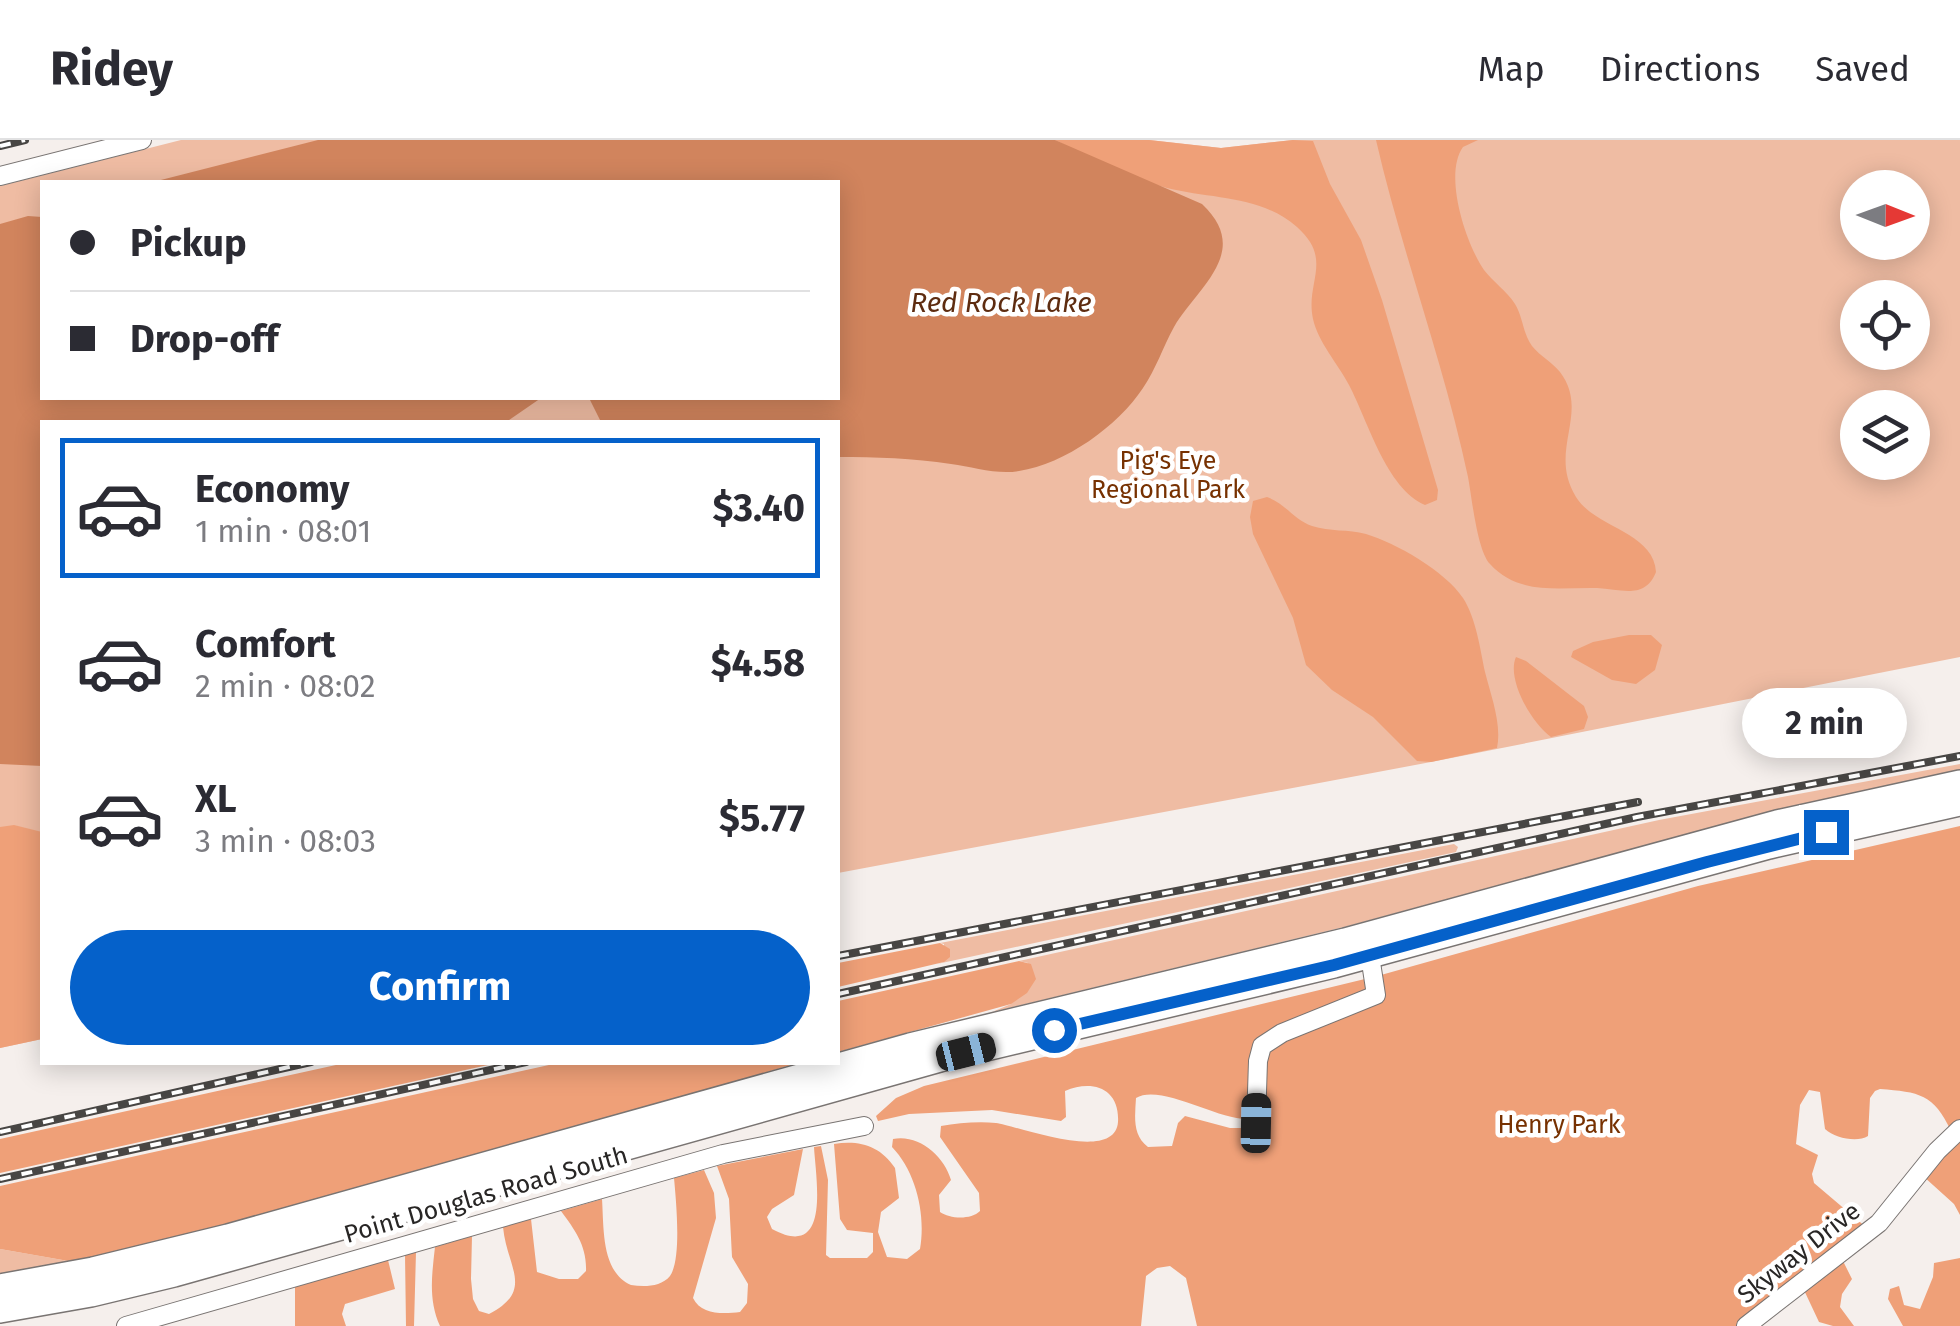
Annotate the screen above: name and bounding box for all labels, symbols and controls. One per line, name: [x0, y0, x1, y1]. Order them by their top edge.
text: Ridey: [50, 40, 173, 98]
text: Map: [1478, 48, 1545, 90]
text: Directions: [1600, 48, 1760, 90]
text: Saved: [1815, 48, 1910, 90]
north arrow: [1840, 170, 1930, 260]
map controls: [1840, 170, 1930, 480]
text: Pickup: [130, 220, 247, 266]
button: locate: [1840, 280, 1930, 370]
water label: Red Rock Lake: [910, 286, 1092, 319]
text: Drop-off: [130, 316, 278, 362]
button: layers: [1840, 390, 1930, 480]
park label: Pig's Eye Regional Park: [1091, 446, 1245, 505]
icon: car: [75, 463, 165, 553]
text: Economy: [195, 466, 350, 512]
text: $3.40: [712, 485, 805, 531]
text: 1 min · 08:01: [195, 512, 371, 550]
icon: car: [75, 618, 165, 708]
text: Comfort: [195, 621, 336, 667]
text: $4.58: [711, 640, 805, 686]
text: 2 min · 08:02: [195, 667, 376, 705]
callout: 2 min: [1744, 687, 1908, 757]
text: 2 min: [1785, 704, 1864, 742]
icon: car: [75, 773, 165, 863]
text: XL: [195, 776, 237, 822]
text: $5.77: [719, 795, 805, 841]
route end: [1804, 810, 1849, 855]
text: 3 min · 08:03: [195, 822, 376, 860]
button: Confirm: [70, 930, 810, 1045]
route start: [1032, 1008, 1077, 1053]
car: [933, 1030, 999, 1074]
car: [1240, 1093, 1272, 1153]
park label: Henry Park: [1497, 1110, 1621, 1140]
street label: Point Douglas Road South: [341, 1140, 631, 1250]
street label: Skyway Drive: [1732, 1196, 1866, 1310]

